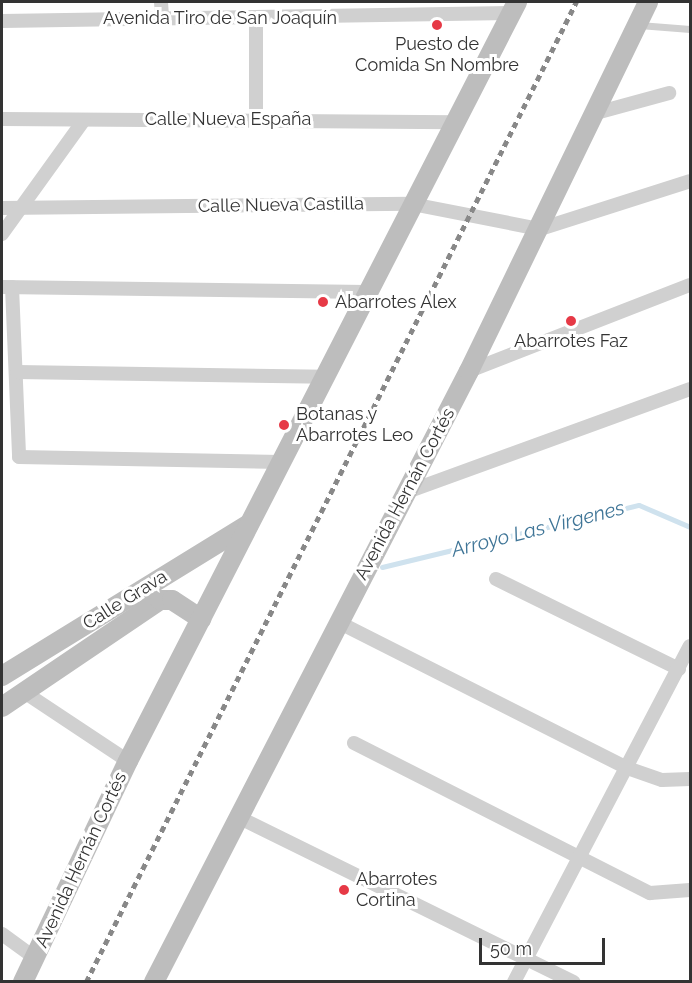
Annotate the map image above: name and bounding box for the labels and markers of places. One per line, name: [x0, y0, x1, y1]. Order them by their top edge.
marker: Puesto de Comida Sn Nombre: [430, 18, 444, 32]
place label: Puesto de Comida Sn Nombre: [355, 34, 519, 76]
place label: Abarrotes Alex: [335, 291, 457, 313]
marker: Abarrotes Alex: [316, 295, 330, 309]
marker: Abarrotes Faz: [564, 314, 578, 328]
place label: Abarrotes Faz: [514, 330, 628, 352]
place label: Botanas y Abarrotes Leo: [296, 404, 413, 446]
marker: Botanas y Abarrotes Leo: [277, 418, 291, 432]
place label: Abarrotes Cortina: [356, 869, 437, 912]
marker: Abarrotes Cortina: [337, 883, 351, 897]

